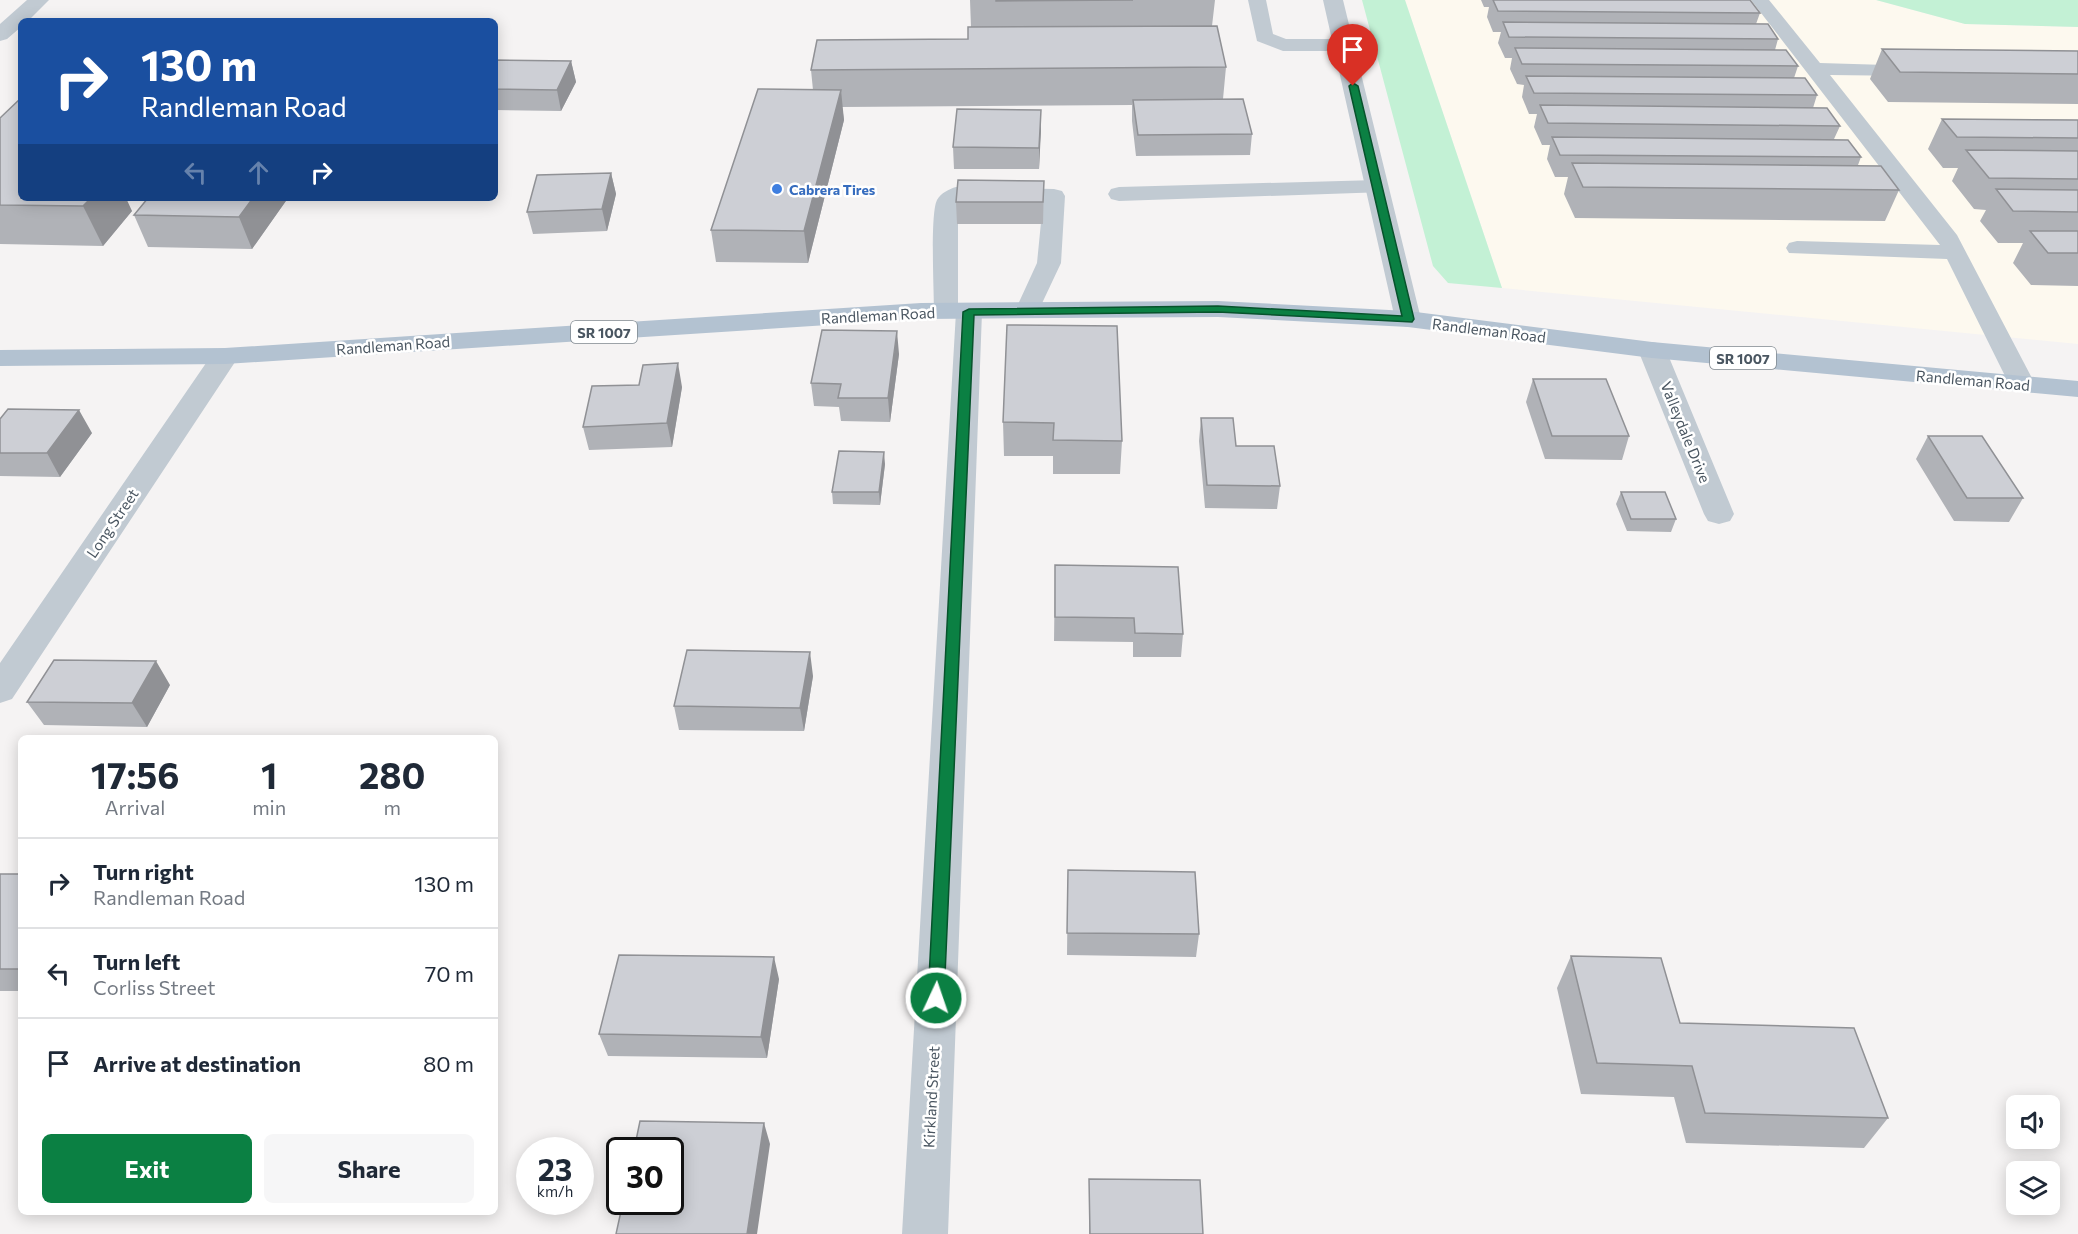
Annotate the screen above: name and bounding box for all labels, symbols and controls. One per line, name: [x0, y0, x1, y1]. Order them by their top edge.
pin: [1327, 24, 1378, 86]
icon: arrive: [1336, 33, 1369, 66]
text: 130 m: [141, 38, 257, 90]
icon: right: [42, 42, 120, 120]
text: Randleman Road: [141, 90, 347, 123]
icon: left: [179, 156, 212, 189]
icon: ahead: [242, 156, 275, 189]
icon: right: [305, 156, 338, 189]
place label: Cabrera Tires: [789, 181, 876, 198]
marker: Cabrera Tires: [770, 182, 784, 196]
street label: Randleman Road: [820, 303, 936, 327]
street label: Randleman Road: [1431, 314, 1547, 346]
road number: SR 1007: [571, 321, 637, 343]
street label: Randleman Road: [335, 332, 451, 358]
road number: SR 1007: [1710, 347, 1776, 369]
street label: Randleman Road: [1915, 366, 2031, 394]
street label: Valleydale Drive: [1657, 379, 1715, 485]
street label: Long Street: [82, 485, 142, 561]
text: 17:56: [91, 752, 179, 796]
text: 1: [261, 752, 277, 796]
text: 280: [359, 752, 425, 796]
text: Arrival: [105, 795, 165, 819]
text: min: [252, 795, 286, 819]
text: m: [383, 795, 401, 819]
text: Turn right: [93, 858, 194, 885]
icon: right: [42, 867, 75, 900]
text: 130 m: [414, 870, 474, 897]
text: Randleman Road: [93, 885, 245, 909]
text: Turn left: [93, 948, 180, 975]
icon: left: [42, 957, 75, 990]
text: 70 m: [425, 960, 474, 987]
position arrow: [904, 966, 968, 1030]
text: Corliss Street: [93, 975, 215, 999]
street label: Kirkland Street: [919, 1045, 943, 1149]
icon: arrive: [42, 1047, 75, 1080]
text: Arrive at destination: [93, 1050, 301, 1077]
text: 80 m: [423, 1050, 474, 1077]
map controls: [2006, 1095, 2060, 1215]
button: sound: [2006, 1095, 2060, 1149]
button: Exit: [42, 1134, 252, 1203]
button: Share: [264, 1134, 474, 1203]
speed limit sign: 30: [606, 1137, 684, 1215]
text: 23: [538, 1150, 572, 1187]
button: layers: [2006, 1161, 2060, 1215]
text: km/h: [537, 1182, 573, 1200]

